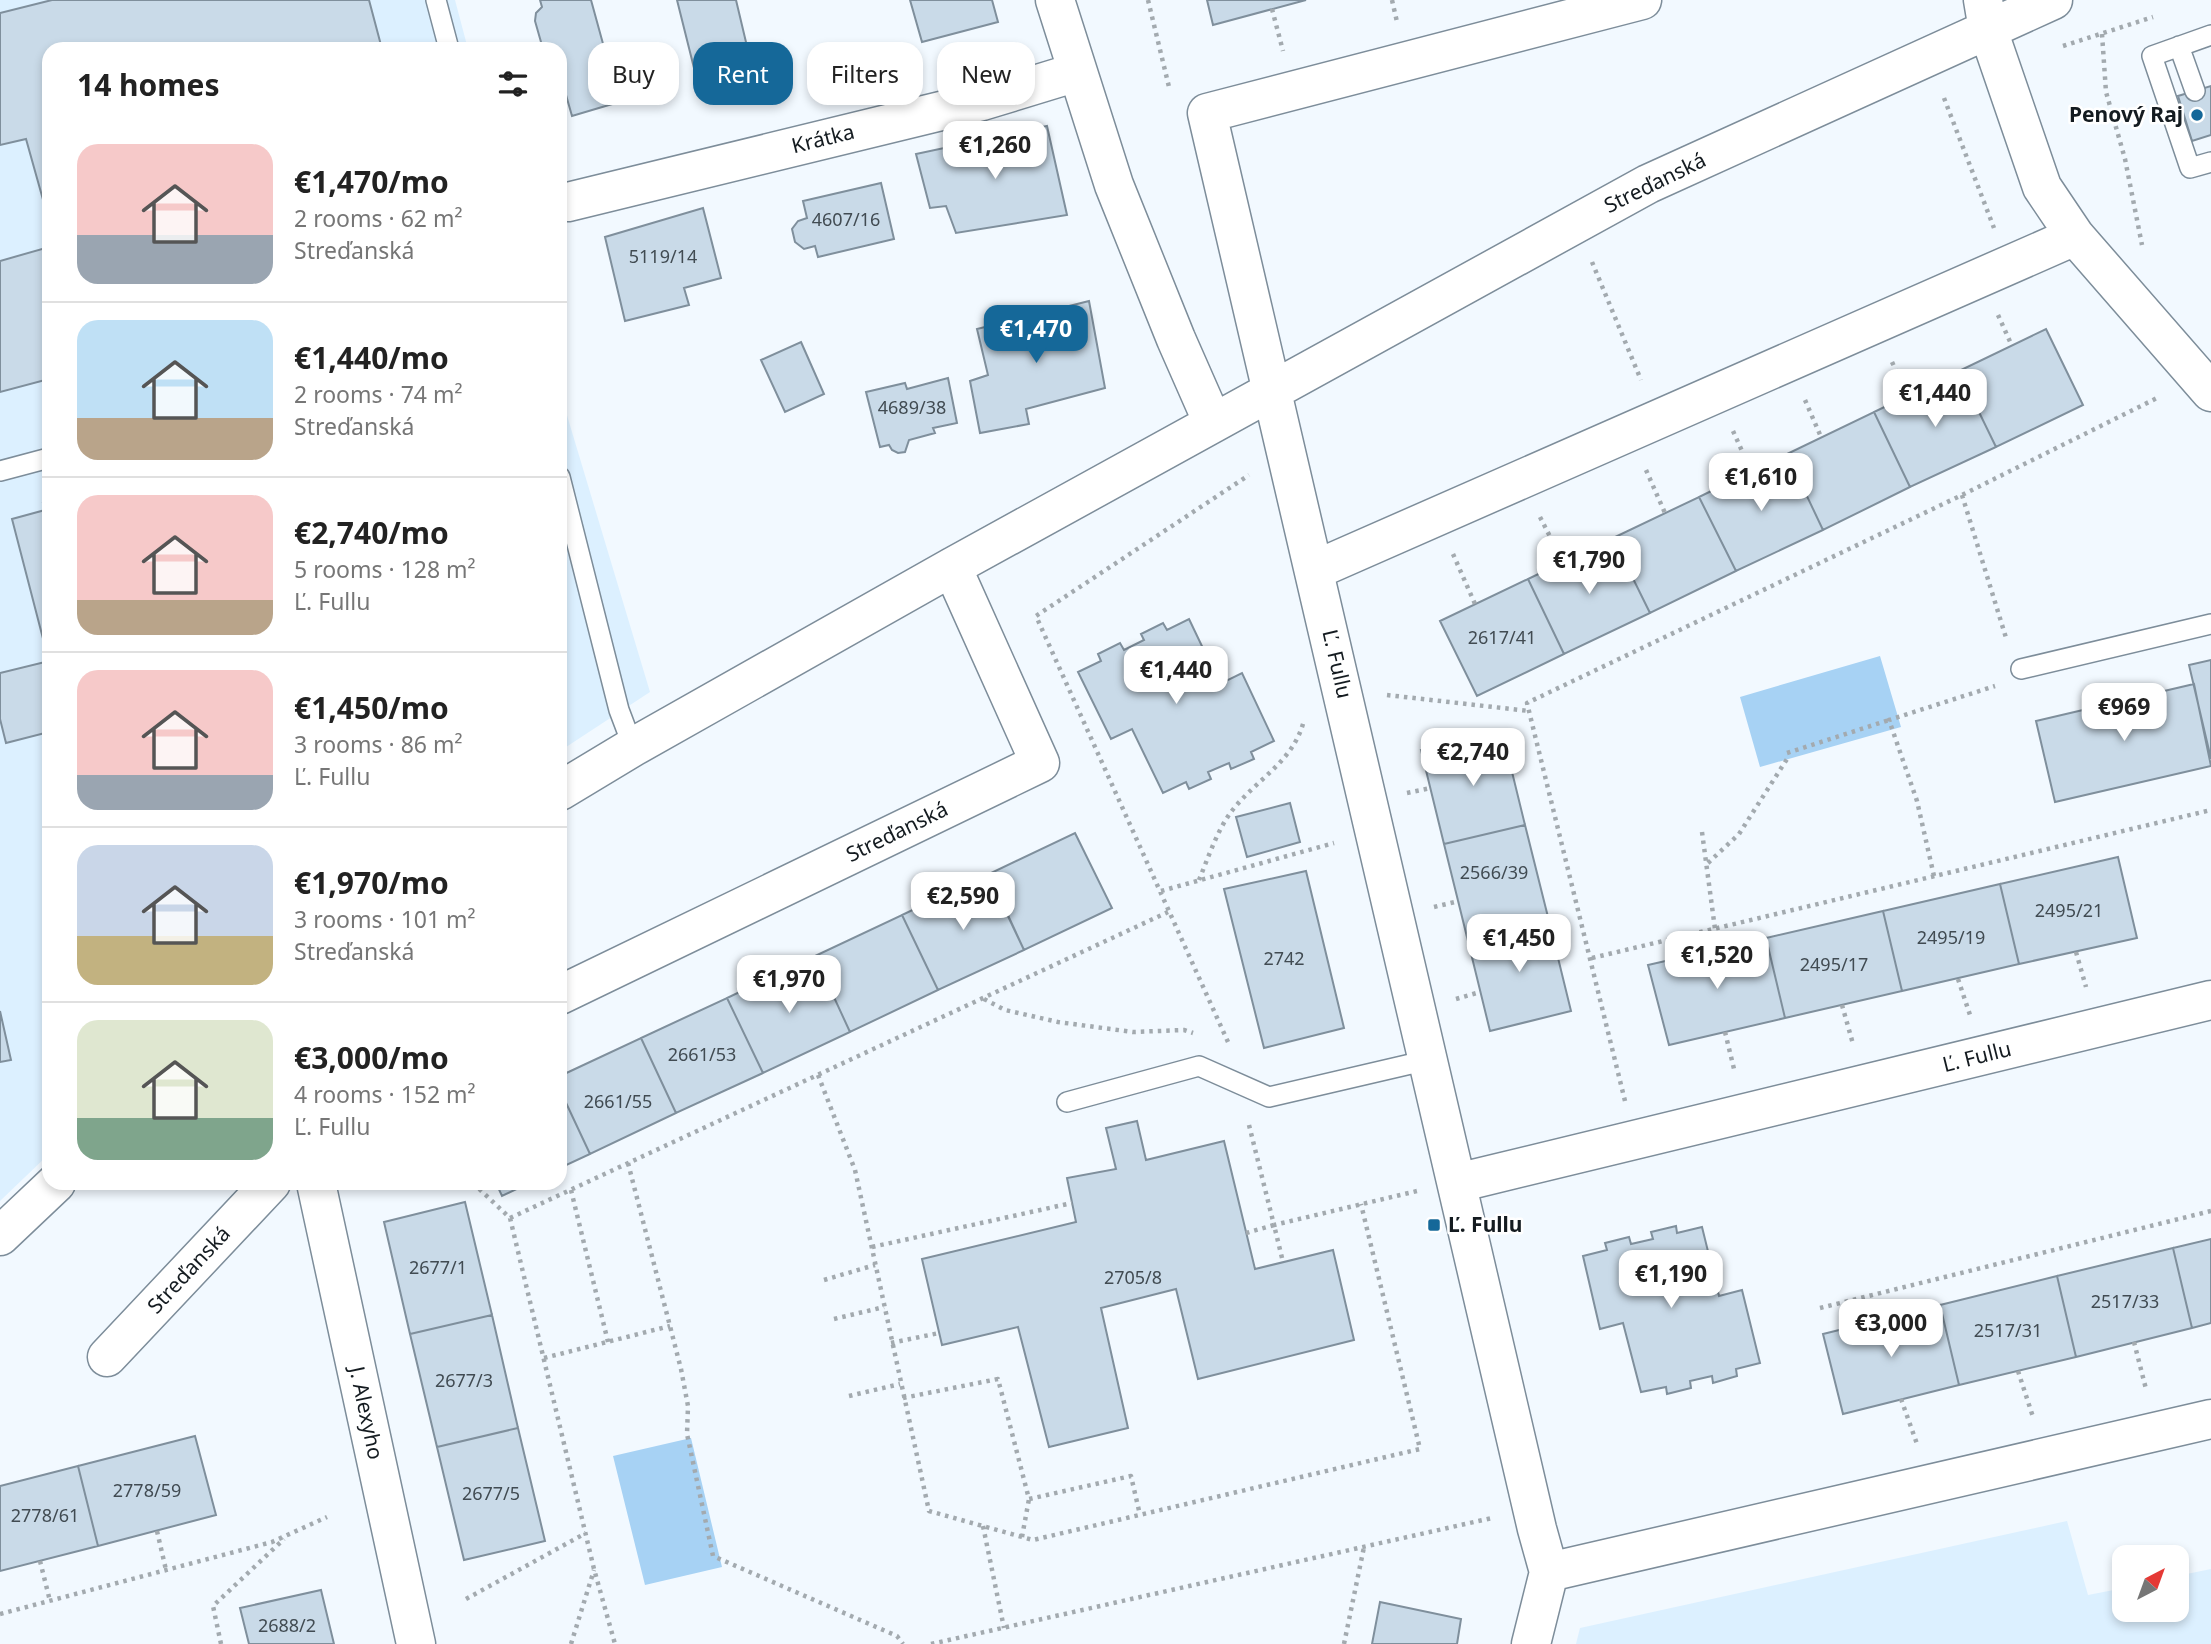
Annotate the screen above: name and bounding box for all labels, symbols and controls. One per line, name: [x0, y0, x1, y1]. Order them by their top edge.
chip: Buy: [588, 42, 679, 105]
chip: Rent: [693, 42, 793, 105]
chip: Filters: [807, 42, 923, 105]
chip: New: [937, 42, 1035, 105]
text: 14 homes: [77, 64, 220, 105]
icon: filters: [494, 65, 532, 103]
place label: Penový Raj: [2069, 100, 2183, 128]
marker: Penový Raj: [2189, 107, 2205, 123]
street label: Krátka: [789, 117, 857, 159]
pin: €1,260: [938, 122, 1052, 181]
text: €1,260: [959, 128, 1031, 160]
street label: Streďanská: [1599, 145, 1710, 219]
text: €1,470/mo: [294, 161, 449, 202]
icon: home: [133, 172, 217, 256]
text: 2 rooms · 62 m²: [294, 202, 463, 234]
house number: 4607/16: [812, 207, 880, 231]
text: Streďanská: [294, 234, 414, 266]
house number: 5119/14: [629, 244, 697, 268]
pin: €1,470: [979, 306, 1093, 365]
text: €1,470: [1000, 312, 1072, 344]
text: €1,440/mo: [294, 337, 449, 378]
icon: home: [133, 348, 217, 432]
pin: €1,440: [1878, 370, 1992, 429]
text: €1,440: [1899, 376, 1971, 408]
text: 2 rooms · 74 m²: [294, 378, 463, 410]
house number: 4689/38: [878, 395, 946, 419]
text: Streďanská: [294, 410, 414, 442]
pin: €1,610: [1704, 454, 1818, 513]
text: €1,610: [1725, 460, 1797, 492]
text: €2,740/mo: [294, 512, 449, 553]
icon: home: [133, 523, 217, 607]
pin: €1,790: [1532, 536, 1646, 596]
text: €1,790: [1553, 543, 1625, 575]
text: 5 rooms · 128 m²: [294, 553, 476, 585]
text: Ľ. Fullu: [294, 585, 370, 617]
house number: 2617/41: [1468, 625, 1536, 649]
street label: Ľ. Fullu: [1316, 627, 1359, 701]
pin: €1,440: [1119, 646, 1233, 706]
text: €1,440: [1140, 653, 1212, 685]
pin: €969: [2083, 684, 2165, 743]
text: €1,450/mo: [294, 687, 449, 728]
text: €969: [2098, 690, 2150, 722]
icon: home: [133, 698, 217, 782]
text: 3 rooms · 86 m²: [294, 728, 463, 760]
pin: €2,740: [1416, 728, 1530, 788]
text: €2,740: [1437, 735, 1509, 767]
text: Ľ. Fullu: [294, 760, 370, 792]
street label: Streďanská: [841, 794, 952, 868]
house number: 2566/39: [1460, 860, 1528, 884]
text: €1,970/mo: [294, 862, 449, 903]
pin: €2,590: [906, 872, 1020, 932]
icon: home: [133, 873, 217, 957]
text: €2,590: [927, 879, 999, 911]
house number: 2495/21: [2035, 898, 2103, 922]
text: 3 rooms · 101 m²: [294, 903, 476, 935]
pin: €1,450: [1462, 914, 1576, 974]
text: €1,450: [1483, 921, 1555, 953]
house number: 2495/19: [1917, 925, 1985, 949]
pin: €1,520: [1660, 932, 1774, 991]
text: Streďanská: [294, 935, 414, 967]
text: €1,520: [1681, 938, 1753, 970]
house number: 2742: [1263, 946, 1305, 970]
house number: 2495/17: [1800, 952, 1868, 976]
pin: €1,970: [732, 956, 846, 1015]
text: €1,970: [753, 962, 825, 994]
street label: Ľ. Fullu: [1940, 1034, 2014, 1078]
text: €3,000/mo: [294, 1037, 449, 1078]
house number: 2661/53: [668, 1042, 736, 1066]
icon: home: [133, 1048, 217, 1132]
text: 4 rooms · 152 m²: [294, 1078, 476, 1110]
house number: 2661/55: [584, 1089, 652, 1113]
text: Ľ. Fullu: [294, 1110, 370, 1142]
place label: Ľ. Fullu: [1448, 1210, 1522, 1238]
marker: Ľ. Fullu: [1426, 1217, 1442, 1233]
street label: Streďanská: [141, 1220, 236, 1319]
pin: €1,190: [1614, 1250, 1728, 1310]
house number: 2677/1: [409, 1255, 467, 1279]
text: €1,190: [1635, 1257, 1707, 1289]
house number: 2705/8: [1104, 1265, 1162, 1289]
house number: 2517/33: [2091, 1289, 2159, 1313]
pin: €3,000: [1834, 1300, 1948, 1359]
text: €3,000: [1855, 1306, 1927, 1338]
house number: 2517/31: [1974, 1318, 2042, 1342]
street label: J. Alexyho: [343, 1362, 391, 1462]
house number: 2677/3: [435, 1368, 493, 1392]
house number: 2778/59: [113, 1478, 181, 1502]
house number: 2677/5: [462, 1481, 520, 1505]
house number: 2778/61: [11, 1503, 79, 1527]
north arrow: [2112, 1545, 2189, 1622]
map controls: [2112, 1545, 2189, 1622]
house number: 2688/2: [258, 1613, 316, 1637]

